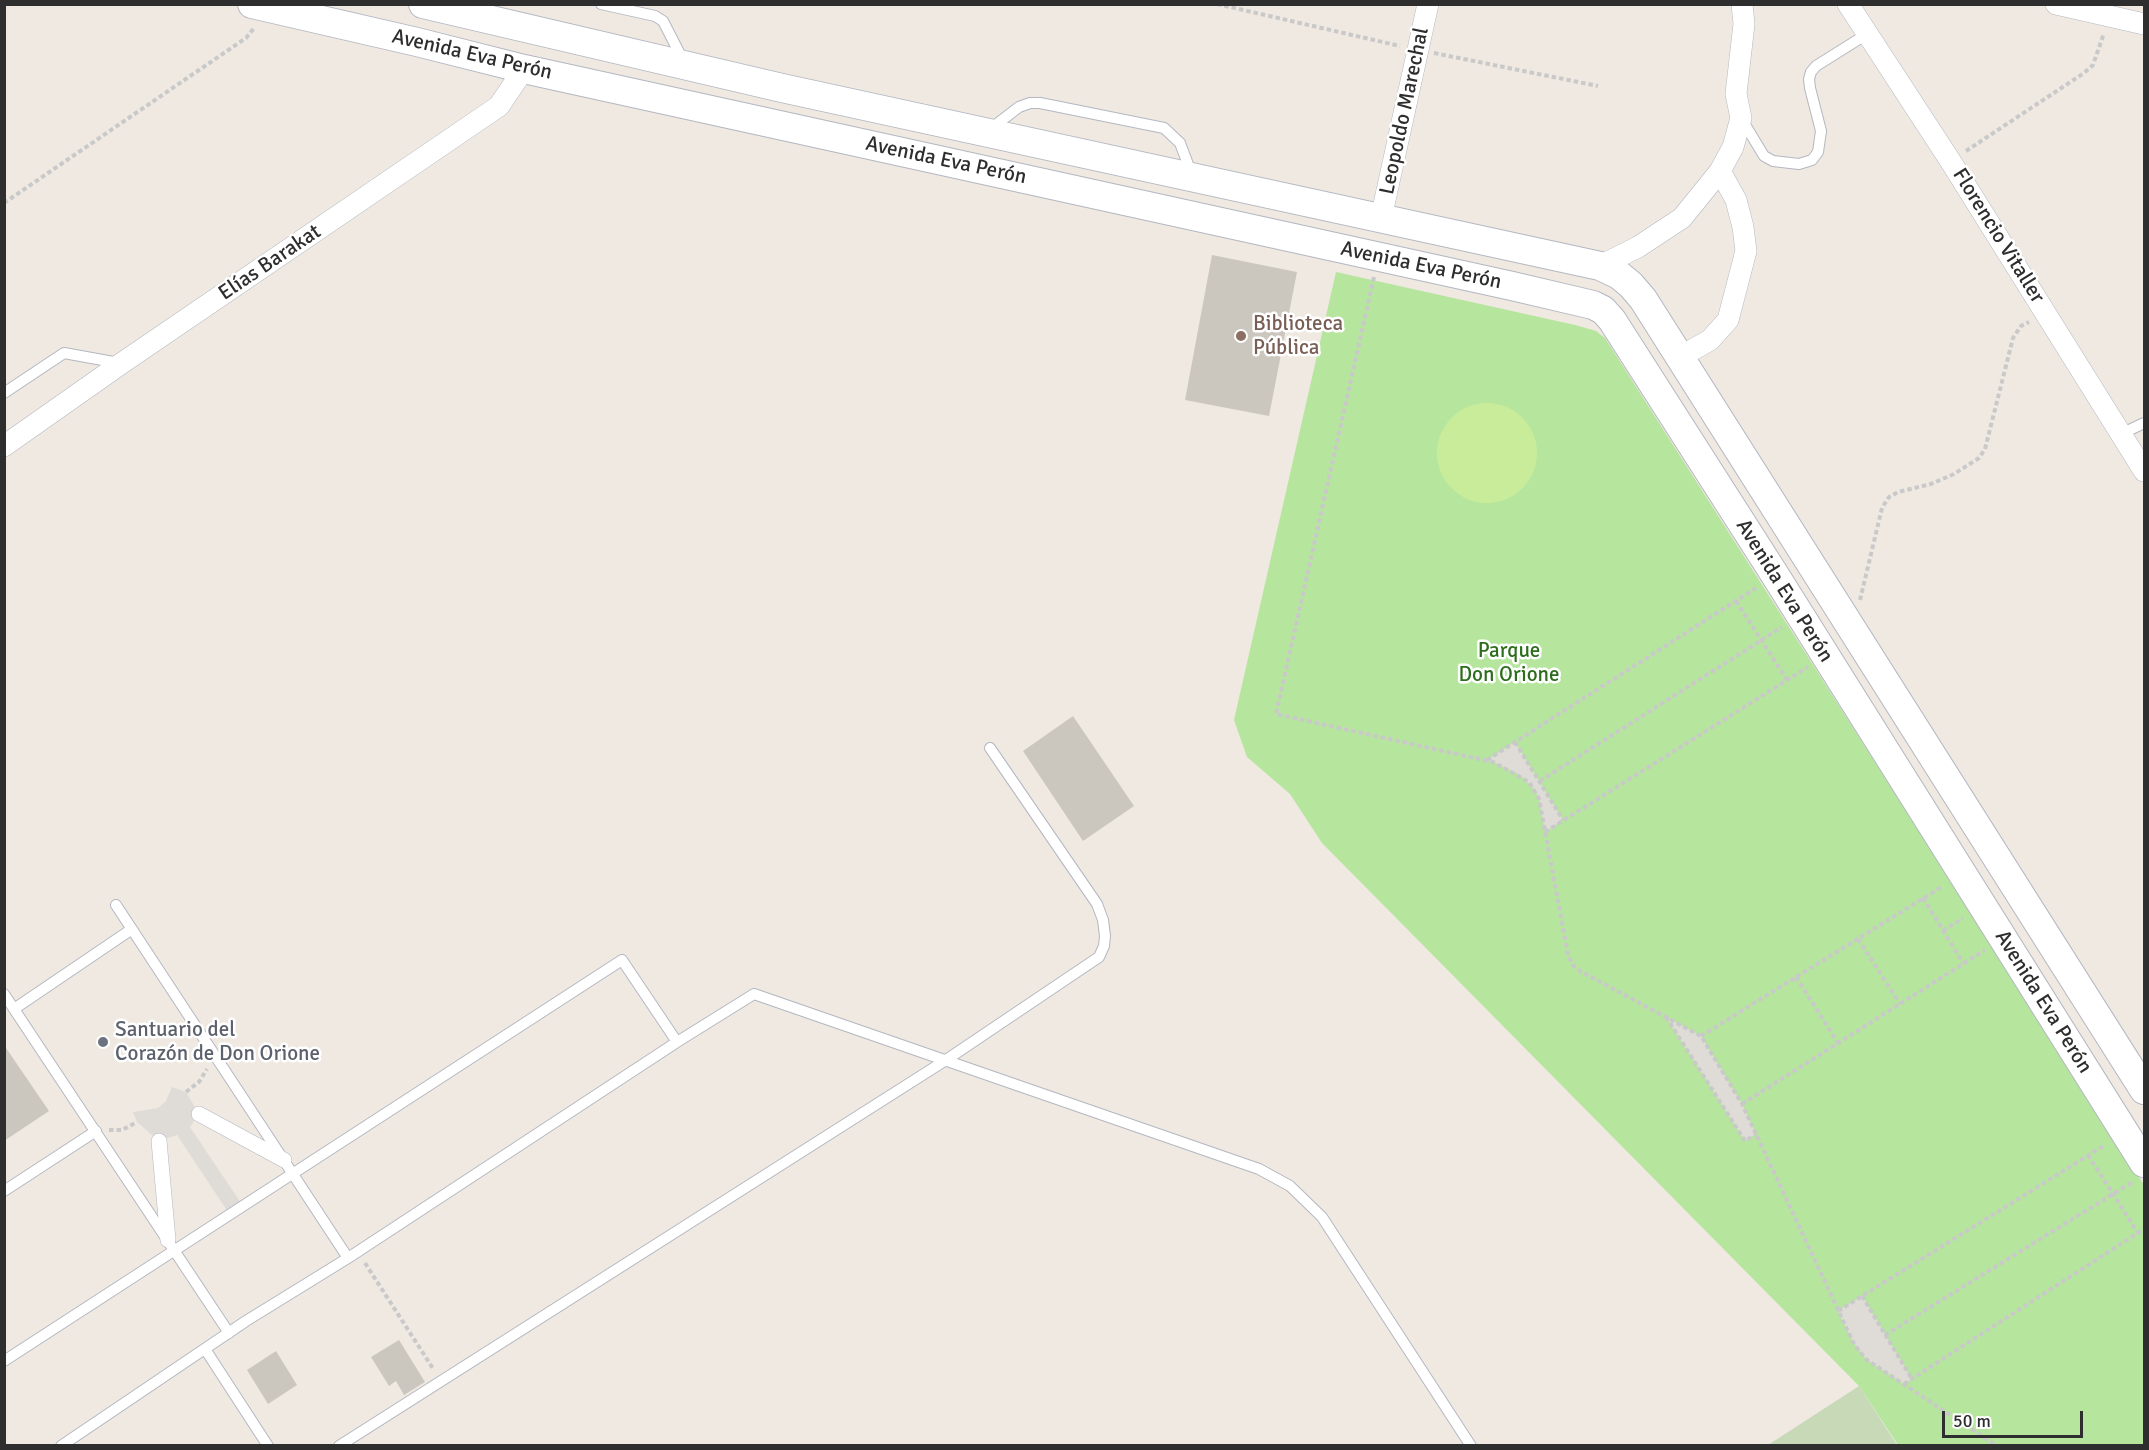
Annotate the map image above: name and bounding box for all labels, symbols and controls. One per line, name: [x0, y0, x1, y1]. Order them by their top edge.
street label: Avenida Eva Perón: [389, 24, 555, 86]
street label: Leopoldo Marechal: [1375, 25, 1435, 197]
street label: Avenida Eva Perón: [863, 132, 1029, 190]
street label: Florencio Vitaller: [1946, 164, 2050, 308]
street label: Elías Barakat: [214, 220, 326, 306]
street label: Avenida Eva Perón: [1338, 237, 1504, 295]
place label: Biblioteca Pública: [1253, 311, 1343, 361]
marker: Biblioteca Pública: [1234, 329, 1248, 343]
street label: Avenida Eva Perón: [1730, 515, 1838, 667]
park label: Parque Don Orione: [1458, 638, 1560, 688]
street label: Avenida Eva Perón: [1989, 926, 2097, 1078]
place label: Santuario del Corazón de Don Orione: [115, 1017, 320, 1067]
marker: Santuario del Corazón de Don Orione: [96, 1035, 110, 1049]
scale bar: [1945, 1399, 2086, 1437]
text: 50 m: [1953, 1410, 1991, 1432]

